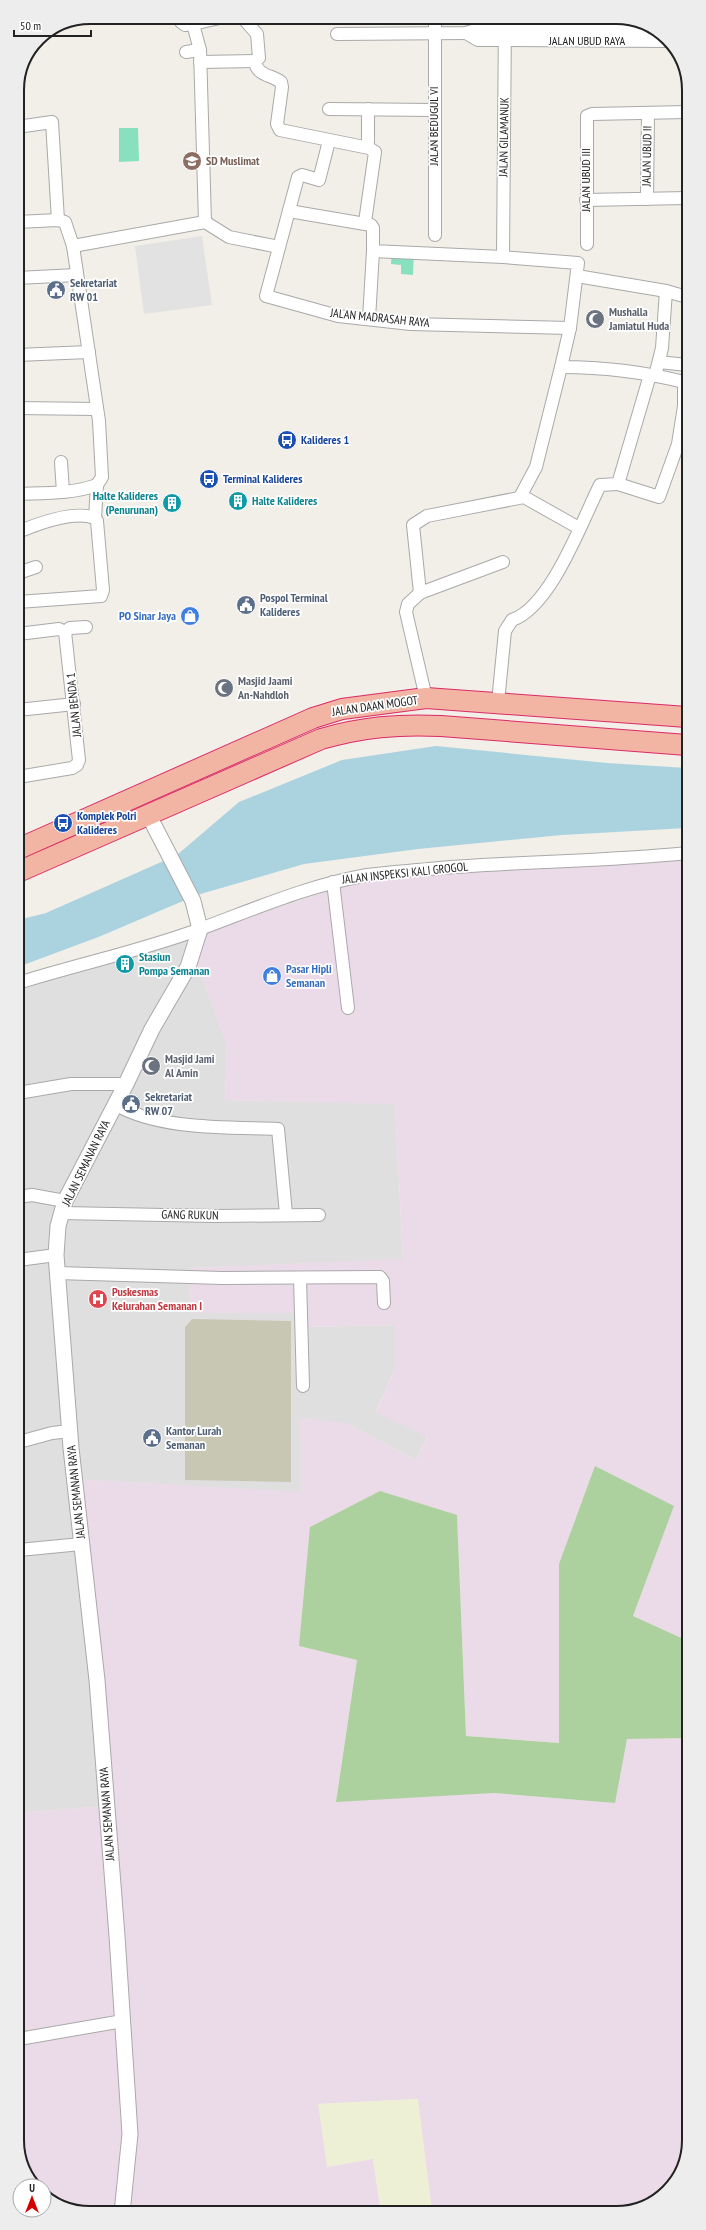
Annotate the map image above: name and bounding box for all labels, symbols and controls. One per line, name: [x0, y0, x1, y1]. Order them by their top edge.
scale bar: [14, 12, 91, 38]
text: 50 m: [20, 18, 41, 33]
street label: JALAN UBUD RAYA: [548, 33, 625, 48]
street label: JALAN BEDUGUL VI: [426, 87, 441, 166]
street label: JALAN GILAMANUK: [495, 97, 512, 178]
street label: JALAN UBUD II: [638, 125, 655, 188]
street label: JALAN UBUD III: [578, 148, 593, 213]
school or university icon: SD Muslimat: [181, 150, 203, 172]
place label: SD Muslimat: [206, 153, 260, 168]
place label: Sekretariat RW 01: [70, 275, 118, 304]
public building icon: Sekretariat RW 01: [45, 279, 67, 301]
place label: Mushalla Jamiatul Huda: [608, 304, 669, 333]
street label: JALAN MADRASAH RAYA: [329, 305, 431, 330]
mosque icon: Mushalla Jamiatul Huda: [584, 308, 606, 330]
bus stop icon: Kalideres 1: [276, 429, 298, 451]
place label: Kalideres 1: [301, 432, 349, 447]
bus stop icon: Terminal Kalideres: [198, 468, 220, 490]
place label: Terminal Kalideres: [223, 471, 302, 486]
place label: Halte Kalideres (Penurunan): [93, 488, 158, 517]
building icon: Halte Kalideres: [227, 490, 249, 512]
building icon: Halte Kalideres (Penurunan): [161, 492, 183, 514]
place label: Halte Kalideres: [252, 493, 317, 508]
place label: Pospol Terminal Kalideres: [260, 590, 328, 619]
public building icon: Pospol Terminal Kalideres: [235, 594, 257, 616]
shop icon: PO Sinar Jaya: [179, 605, 201, 627]
place label: PO Sinar Jaya: [119, 608, 176, 623]
street label: JALAN BENDA 1: [63, 672, 84, 739]
place label: Masjid Jaami An-Nahdloh: [237, 673, 293, 702]
mosque icon: Masjid Jaami An-Nahdloh: [213, 677, 235, 699]
street label: JALAN DAAN MOGOT: [330, 692, 419, 719]
place label: Komplek Polri Kalideres: [77, 808, 137, 837]
bus stop icon: Komplek Polri Kalideres: [52, 812, 74, 834]
street label: JALAN INSPEKSI KALI GROGOL: [340, 858, 469, 887]
place label: Stasiun Pompa Semanan: [139, 949, 210, 978]
building icon: Stasiun Pompa Semanan: [114, 953, 136, 975]
place label: Pasar Hipli Semanan: [286, 961, 332, 990]
shop icon: Pasar Hipli Semanan: [261, 965, 283, 987]
place label: Masjid Jami Al Amin: [164, 1051, 215, 1080]
mosque icon: Masjid Jami Al Amin: [140, 1055, 162, 1077]
place label: Sekretariat RW 07: [145, 1089, 193, 1118]
public building icon: Sekretariat RW 07: [120, 1093, 142, 1115]
street label: JALAN SEMANAN RAYA: [58, 1117, 113, 1209]
street label: GANG RUKUN: [161, 1207, 219, 1222]
place label: Puskesmas Kelurahan Semanan I: [112, 1284, 202, 1313]
hospital icon: Puskesmas Kelurahan Semanan I: [87, 1288, 109, 1310]
place label: Kantor Lurah Semanan: [166, 1423, 222, 1452]
public building icon: Kantor Lurah Semanan: [141, 1427, 163, 1449]
street label: JALAN SEMANAN RAYA: [63, 1444, 88, 1541]
street label: JALAN SEMANAN RAYA: [96, 1766, 117, 1862]
north arrow: [12, 2178, 52, 2218]
text: U: [29, 2181, 35, 2195]

